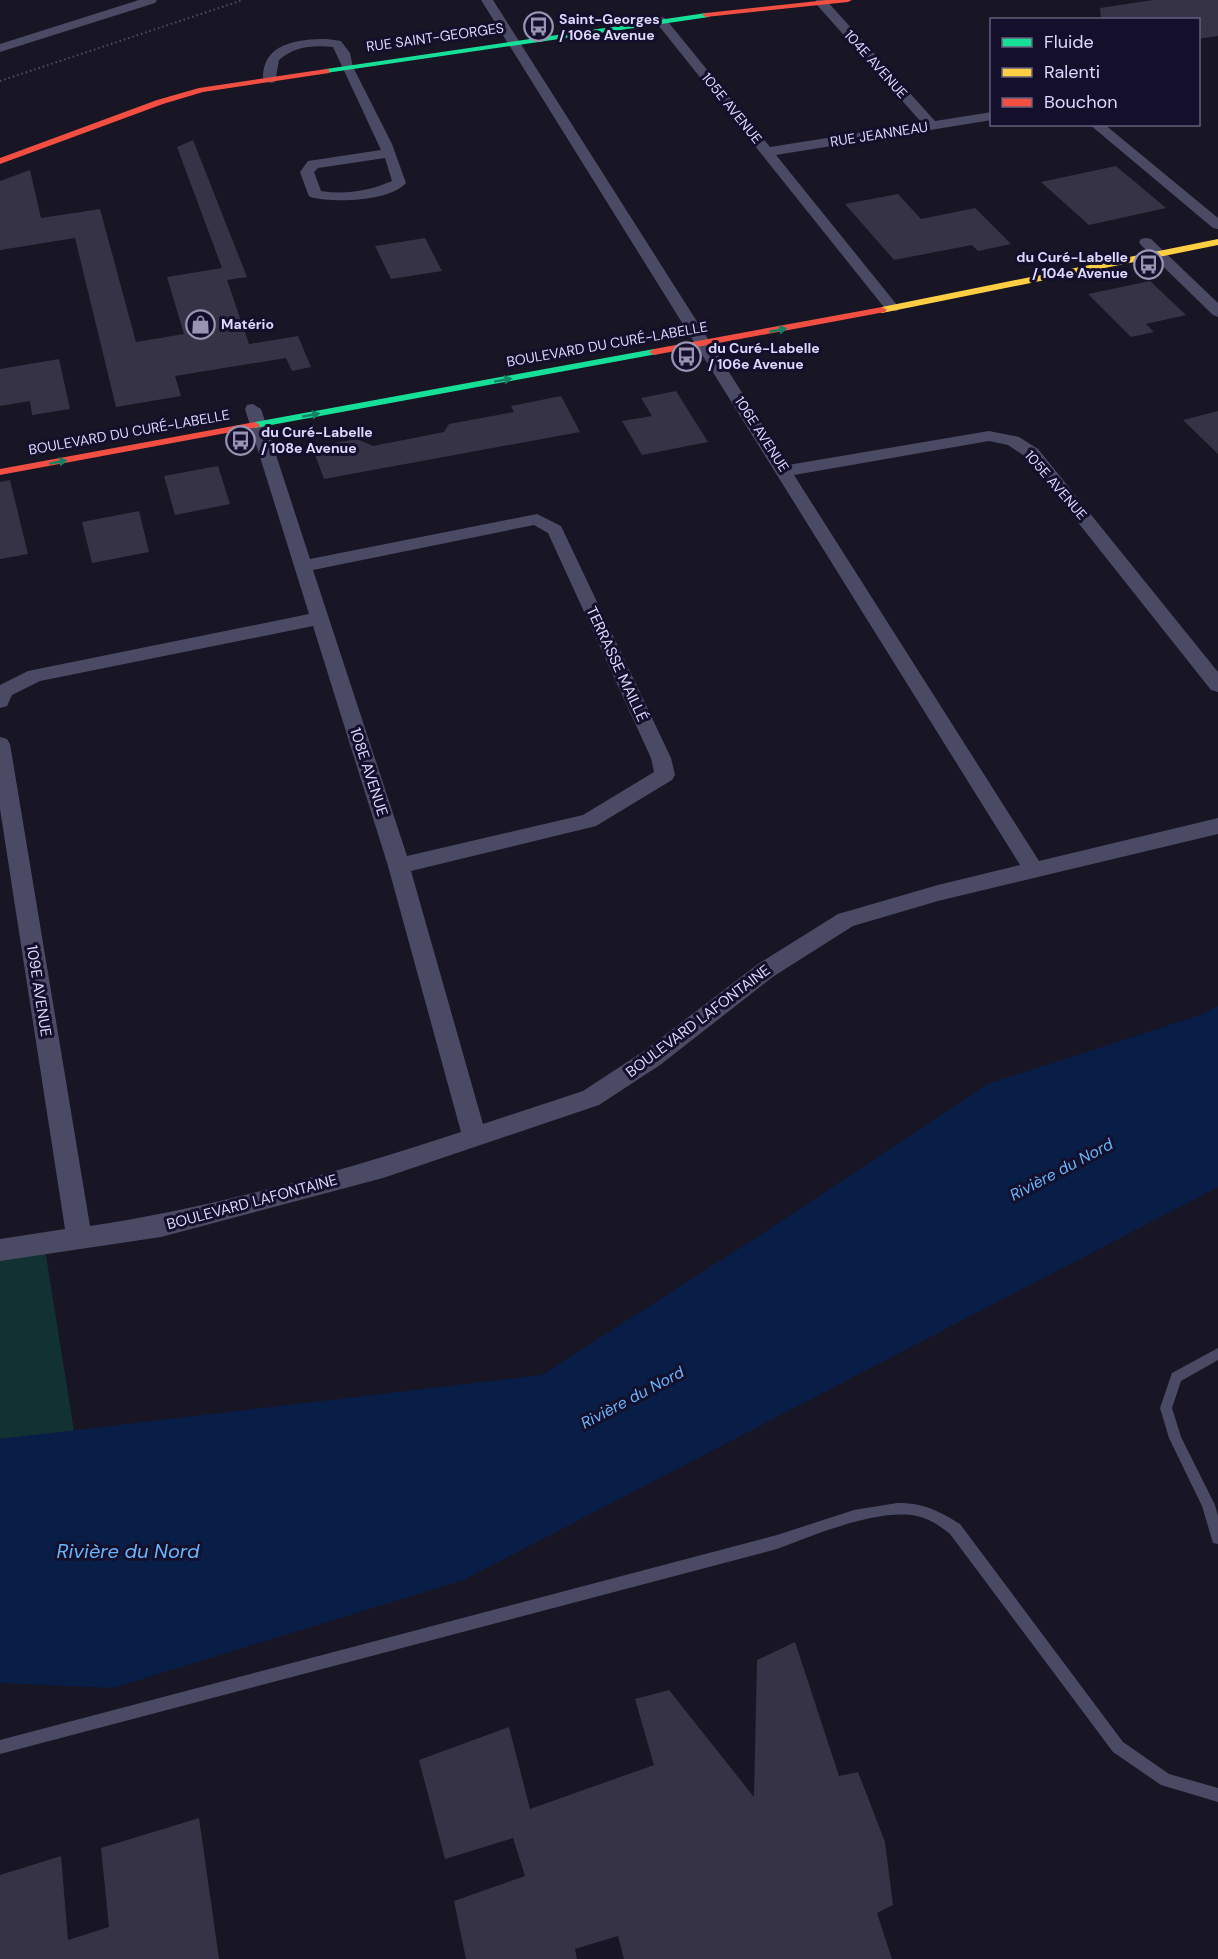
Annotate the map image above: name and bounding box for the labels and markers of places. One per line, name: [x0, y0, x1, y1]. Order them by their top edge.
place label: Saint-Georges / 106e Avenue: [559, 10, 660, 44]
bus stop icon: Saint-Georges / 106e Avenue: [522, 11, 554, 43]
place label: du Curé-Labelle / 104e Avenue: [1016, 248, 1128, 282]
bus stop icon: du Curé-Labelle / 104e Avenue: [1133, 249, 1165, 281]
shop icon: Matério: [184, 308, 216, 340]
place label: Matério: [221, 315, 274, 333]
place label: du Curé-Labelle / 106e Avenue: [708, 339, 820, 373]
bus stop icon: du Curé-Labelle / 106e Avenue: [671, 340, 703, 372]
place label: du Curé-Labelle / 108e Avenue: [261, 423, 373, 457]
bus stop icon: du Curé-Labelle / 108e Avenue: [224, 424, 256, 456]

